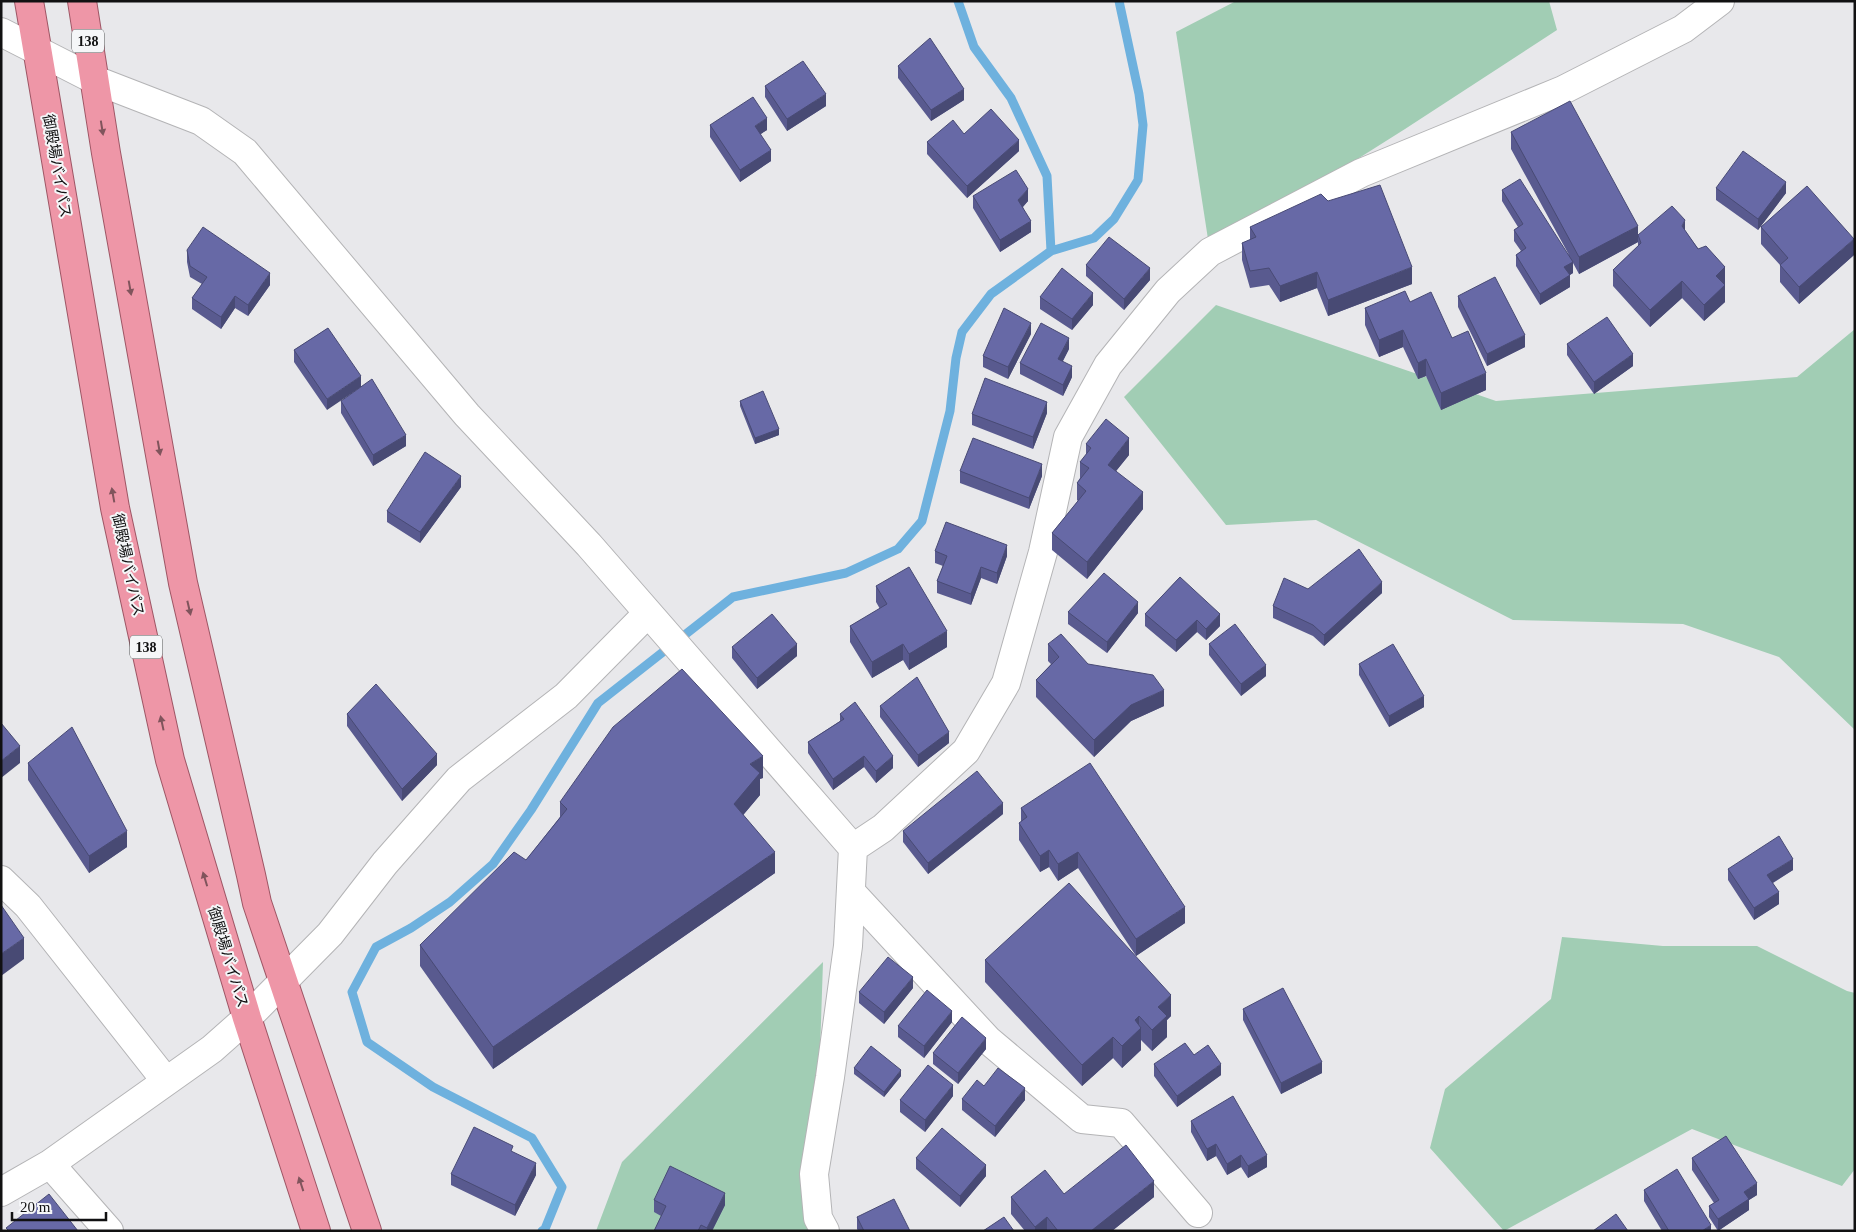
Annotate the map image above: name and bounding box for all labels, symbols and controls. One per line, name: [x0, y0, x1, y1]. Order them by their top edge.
road number: 138: [72, 29, 104, 52]
street label: 御殿場バイパス: [40, 113, 74, 219]
one-way arrow: [99, 120, 107, 136]
one-way arrow: [127, 281, 135, 297]
one-way arrow: [156, 440, 164, 456]
one-way arrow: [109, 487, 117, 503]
street label: 御殿場バイパス: [109, 512, 147, 618]
one-way arrow: [185, 600, 193, 615]
road number: 138: [130, 636, 162, 659]
one-way arrow: [158, 715, 166, 730]
one-way arrow: [201, 872, 209, 887]
street label: 御殿場バイパス: [205, 905, 251, 1009]
one-way arrow: [297, 1177, 305, 1192]
scale bar: [12, 1190, 106, 1222]
text: 20 m: [20, 1199, 51, 1215]

